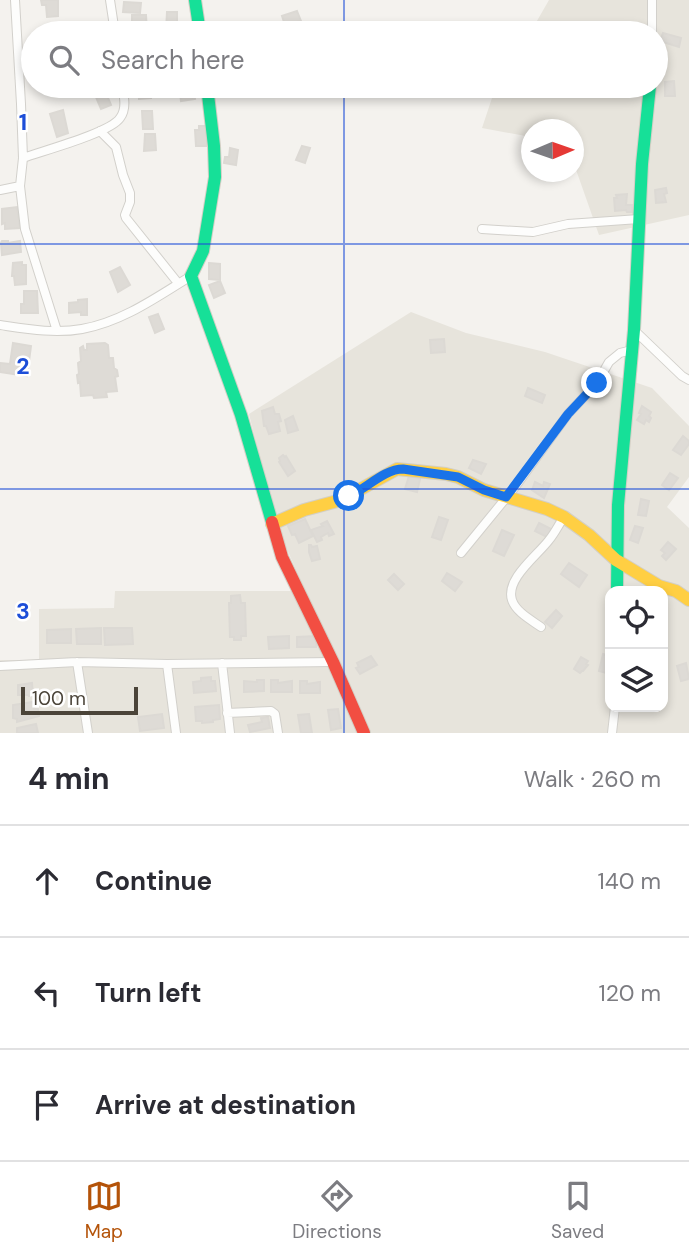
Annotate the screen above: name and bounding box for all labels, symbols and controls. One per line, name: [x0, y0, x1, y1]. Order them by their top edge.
search box: [21, 21, 668, 98]
icon: search: [45, 41, 83, 79]
text: Search here: [101, 43, 244, 77]
text: 1: [19, 107, 27, 137]
north arrow: [521, 119, 584, 182]
text: 2: [16, 351, 30, 381]
route end: [581, 367, 612, 398]
route start: [333, 480, 364, 511]
map controls: [605, 586, 668, 712]
button: locate: [605, 586, 668, 649]
text: 3: [16, 596, 30, 626]
button: layers: [605, 649, 668, 712]
scale bar: [21, 684, 138, 716]
text: 100 m: [32, 686, 86, 711]
text: 4 min: [28, 759, 110, 798]
text: Walk · 260 m: [524, 764, 661, 794]
icon: ahead: [28, 862, 66, 900]
text: Continue: [95, 864, 212, 898]
text: 140 m: [598, 866, 661, 896]
icon: left: [28, 974, 66, 1012]
text: Turn left: [95, 976, 202, 1010]
text: 120 m: [598, 978, 661, 1008]
icon: arrive: [28, 1086, 66, 1124]
text: Arrive at destination: [95, 1088, 356, 1122]
tab: Map: [85, 1177, 123, 1244]
tab: Directions: [292, 1177, 382, 1244]
tab: Saved: [551, 1177, 604, 1244]

